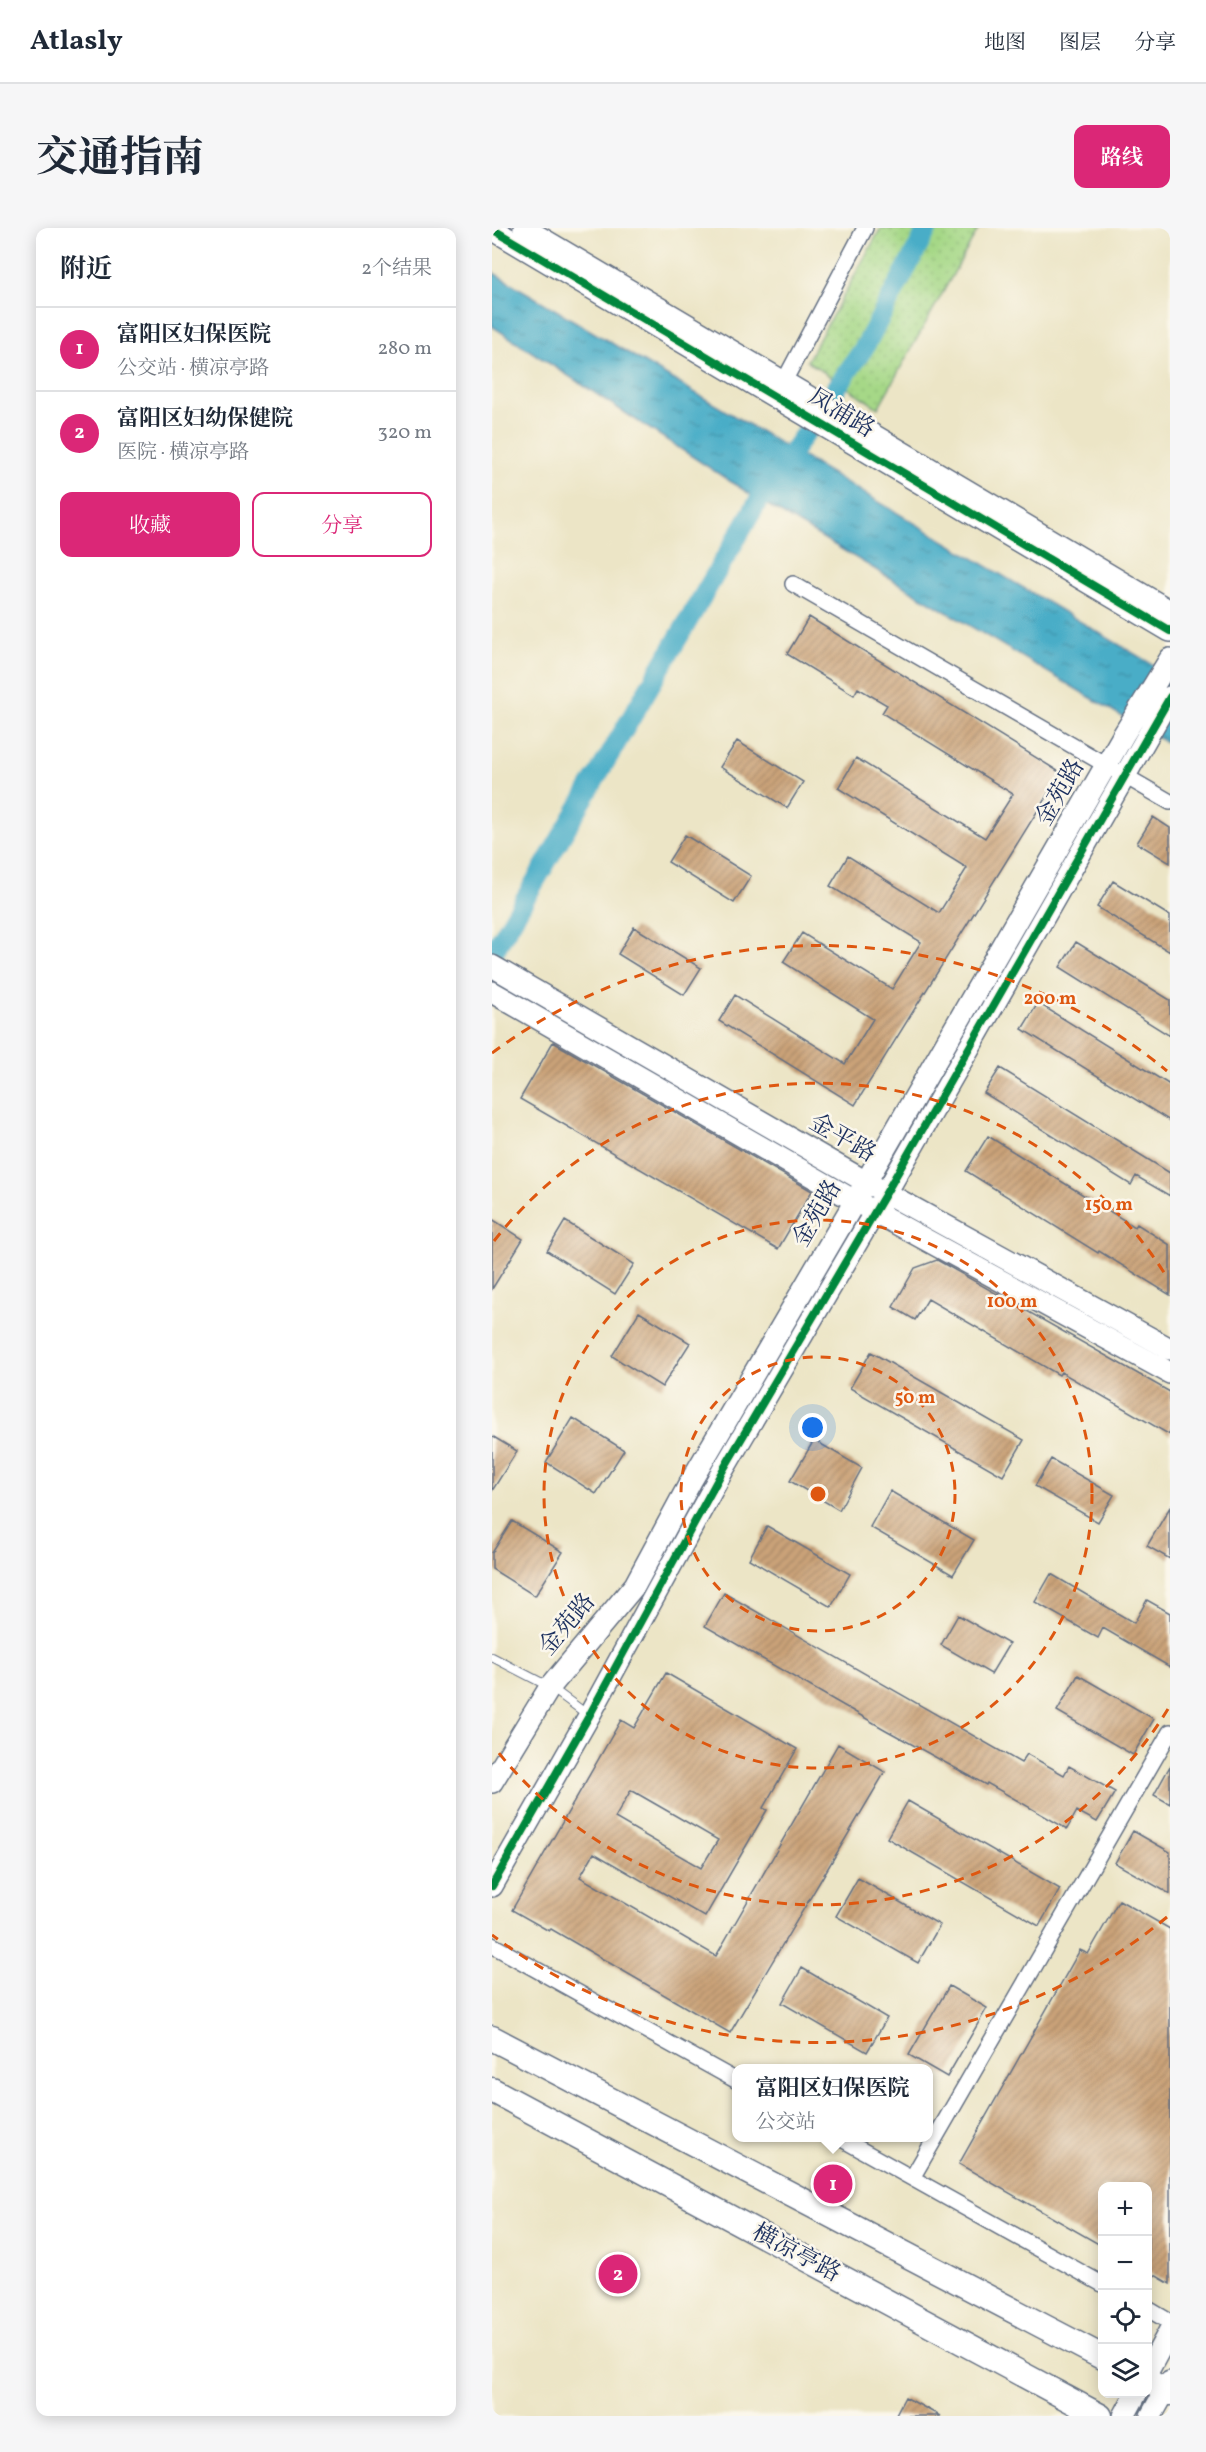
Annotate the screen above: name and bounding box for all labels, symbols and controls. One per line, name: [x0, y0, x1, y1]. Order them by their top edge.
text: Atlasly: [30, 22, 123, 61]
text: 地图: [984, 29, 1026, 58]
text: 图层: [1059, 29, 1101, 58]
text: 分享: [1134, 29, 1176, 58]
button: 路线: [1074, 125, 1170, 188]
text: 交通指南: [36, 131, 204, 190]
text: 附近: [60, 252, 112, 288]
text: 2个结果: [361, 255, 432, 283]
text: 富阳区妇保医院: [117, 320, 271, 351]
text: 1: [75, 335, 84, 363]
text: 280 m: [377, 335, 432, 363]
text: 公交站 · 横凉亭路: [117, 355, 269, 383]
street label: 凤浦路: [801, 381, 881, 447]
text: 富阳区妇幼保健院: [117, 404, 293, 435]
text: 2: [74, 419, 85, 447]
text: 320 m: [377, 419, 432, 447]
text: 医院 · 横凉亭路: [117, 439, 249, 467]
button: 收藏: [60, 492, 240, 557]
button: 分享: [252, 492, 432, 557]
street label: 金苑路: [1028, 753, 1094, 833]
text: 200 m: [1024, 987, 1076, 1012]
street label: 金平路: [802, 1106, 882, 1172]
street label: 金苑路: [785, 1174, 851, 1254]
text: 150 m: [1085, 1193, 1133, 1218]
text: 100 m: [987, 1290, 1037, 1315]
text: 50 m: [895, 1386, 935, 1411]
your location: [798, 1413, 827, 1442]
centre of rings: [808, 1484, 828, 1504]
street label: 金苑路: [532, 1586, 604, 1664]
popup: [732, 2064, 933, 2142]
text: 富阳区妇保医院: [755, 2074, 910, 2105]
text: 公交站: [755, 2109, 815, 2137]
pin: 1: [814, 2162, 852, 2206]
map controls: [1098, 2182, 1152, 2398]
button: +: [1098, 2182, 1152, 2236]
street label: 横凉亭路: [746, 2216, 846, 2292]
button: −: [1098, 2236, 1152, 2290]
pin: 2: [598, 2252, 638, 2296]
button: locate: [1098, 2290, 1152, 2344]
button: layers: [1098, 2344, 1152, 2398]

